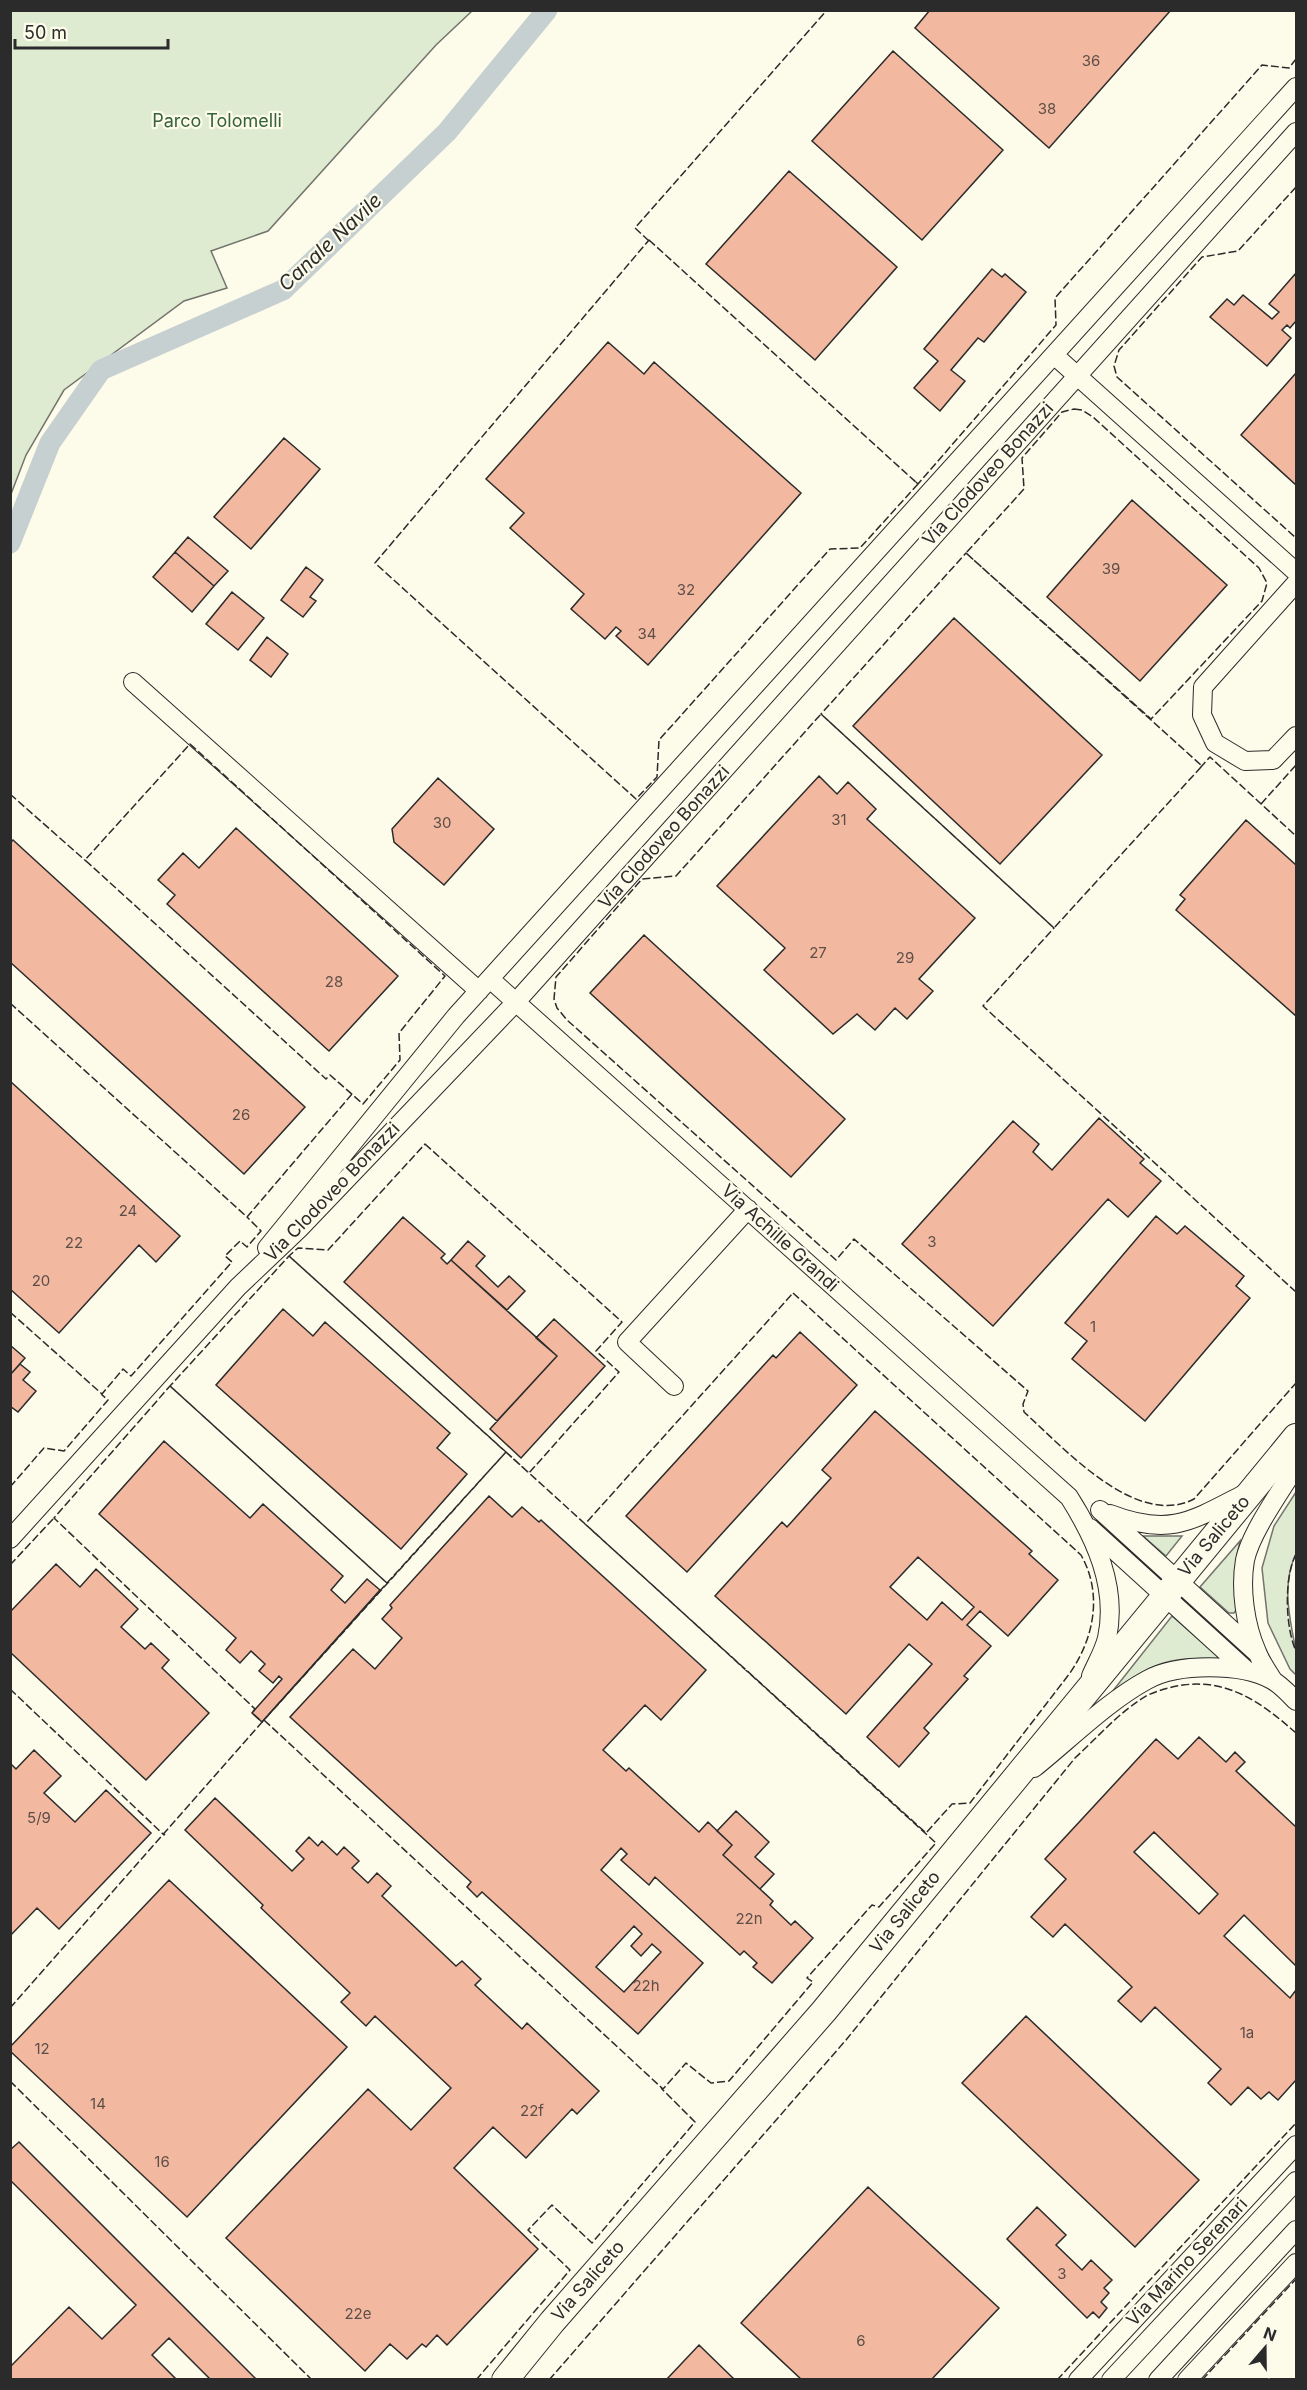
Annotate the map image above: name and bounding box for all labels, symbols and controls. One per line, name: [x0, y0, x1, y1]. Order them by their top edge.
scale bar: [15, 12, 168, 50]
text: 50 m: [24, 22, 67, 43]
house number: 36: [1082, 51, 1100, 70]
house number: 38: [1038, 99, 1056, 118]
park label: Parco Tolomelli: [152, 110, 282, 131]
water label: Canale Navile: [273, 188, 387, 296]
street label: Via Clodoveo Bonazzi: [918, 398, 1057, 550]
house number: 39: [1102, 559, 1120, 578]
house number: 32: [677, 580, 695, 599]
house number: 34: [638, 624, 656, 643]
street label: Via Clodoveo Bonazzi: [594, 761, 733, 913]
house number: 31: [831, 810, 847, 829]
house number: 30: [433, 813, 451, 832]
house number: 27: [809, 943, 827, 962]
house number: 29: [896, 948, 914, 967]
house number: 28: [325, 972, 343, 991]
house number: 26: [232, 1105, 250, 1124]
street label: Via Clodoveo Bonazzi: [260, 1118, 404, 1266]
street label: Via Achille Grandi: [717, 1180, 843, 1296]
house number: 24: [119, 1201, 137, 1220]
house number: 3: [927, 1232, 937, 1251]
house number: 22: [65, 1233, 83, 1252]
house number: 20: [32, 1271, 50, 1290]
house number: 1: [1090, 1317, 1096, 1336]
street label: Via Saliceto: [1174, 1491, 1254, 1581]
house number: 5/9: [27, 1808, 51, 1827]
street label: Via Saliceto: [865, 1866, 944, 1957]
house number: 22n: [735, 1909, 763, 1928]
house number: 22h: [632, 1976, 660, 1995]
house number: 1a: [1240, 2023, 1254, 2042]
house number: 12: [34, 2039, 50, 2058]
house number: 14: [90, 2094, 106, 2113]
house number: 22f: [520, 2101, 544, 2120]
house number: 16: [154, 2152, 170, 2171]
street label: Via Marino Serenari: [1122, 2193, 1251, 2330]
street label: Via Saliceto: [547, 2236, 628, 2325]
house number: 3: [1057, 2264, 1067, 2283]
house number: 22e: [344, 2304, 372, 2323]
north arrow: [1235, 2318, 1295, 2378]
text: N: [1261, 2322, 1279, 2345]
house number: 6: [856, 2331, 866, 2350]

